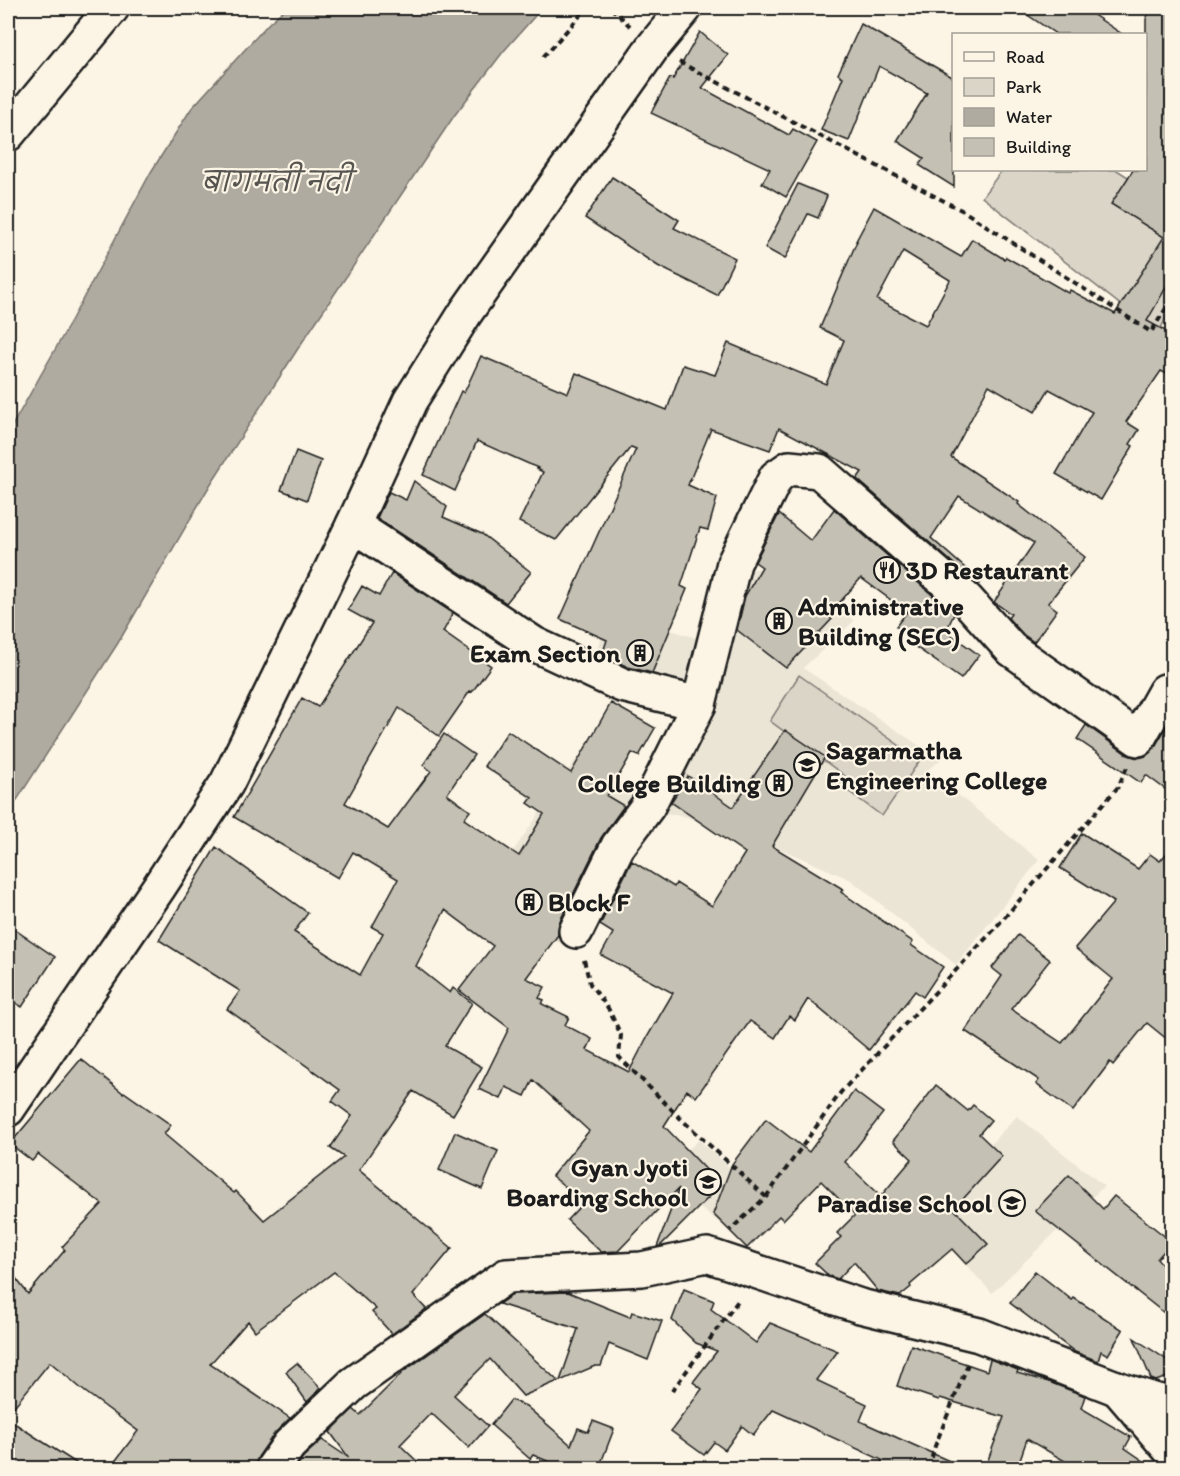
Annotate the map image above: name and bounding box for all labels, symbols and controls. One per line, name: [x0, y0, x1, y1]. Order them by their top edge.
legend: [952, 33, 1147, 171]
text: Road: [1006, 46, 1045, 68]
text: Park: [1006, 76, 1041, 98]
text: Water: [1006, 106, 1052, 128]
text: Building: [1006, 136, 1072, 158]
water label: बागमती नदी: [201, 161, 358, 198]
place label: 3D Restaurant: [906, 554, 1069, 586]
restaurant icon: 3D Restaurant: [872, 555, 902, 585]
place label: Administrative Building (SEC): [797, 590, 964, 652]
building icon: Administrative Building (SEC): [764, 606, 794, 636]
place label: Exam Section: [470, 637, 620, 669]
building icon: Exam Section: [625, 638, 655, 668]
place label: Sagarmatha Engineering College: [826, 734, 1047, 796]
school or university icon: Sagarmatha Engineering College: [792, 750, 822, 780]
place label: College Building: [577, 767, 761, 799]
building icon: College Building: [764, 768, 794, 798]
place label: Block F: [548, 886, 631, 918]
building icon: Block F: [514, 887, 544, 917]
place label: Gyan Jyoti Boarding School: [506, 1151, 689, 1213]
school or university icon: Gyan Jyoti Boarding School: [693, 1167, 723, 1197]
place label: Paradise School: [817, 1187, 993, 1219]
school or university icon: Paradise School: [997, 1188, 1027, 1218]

